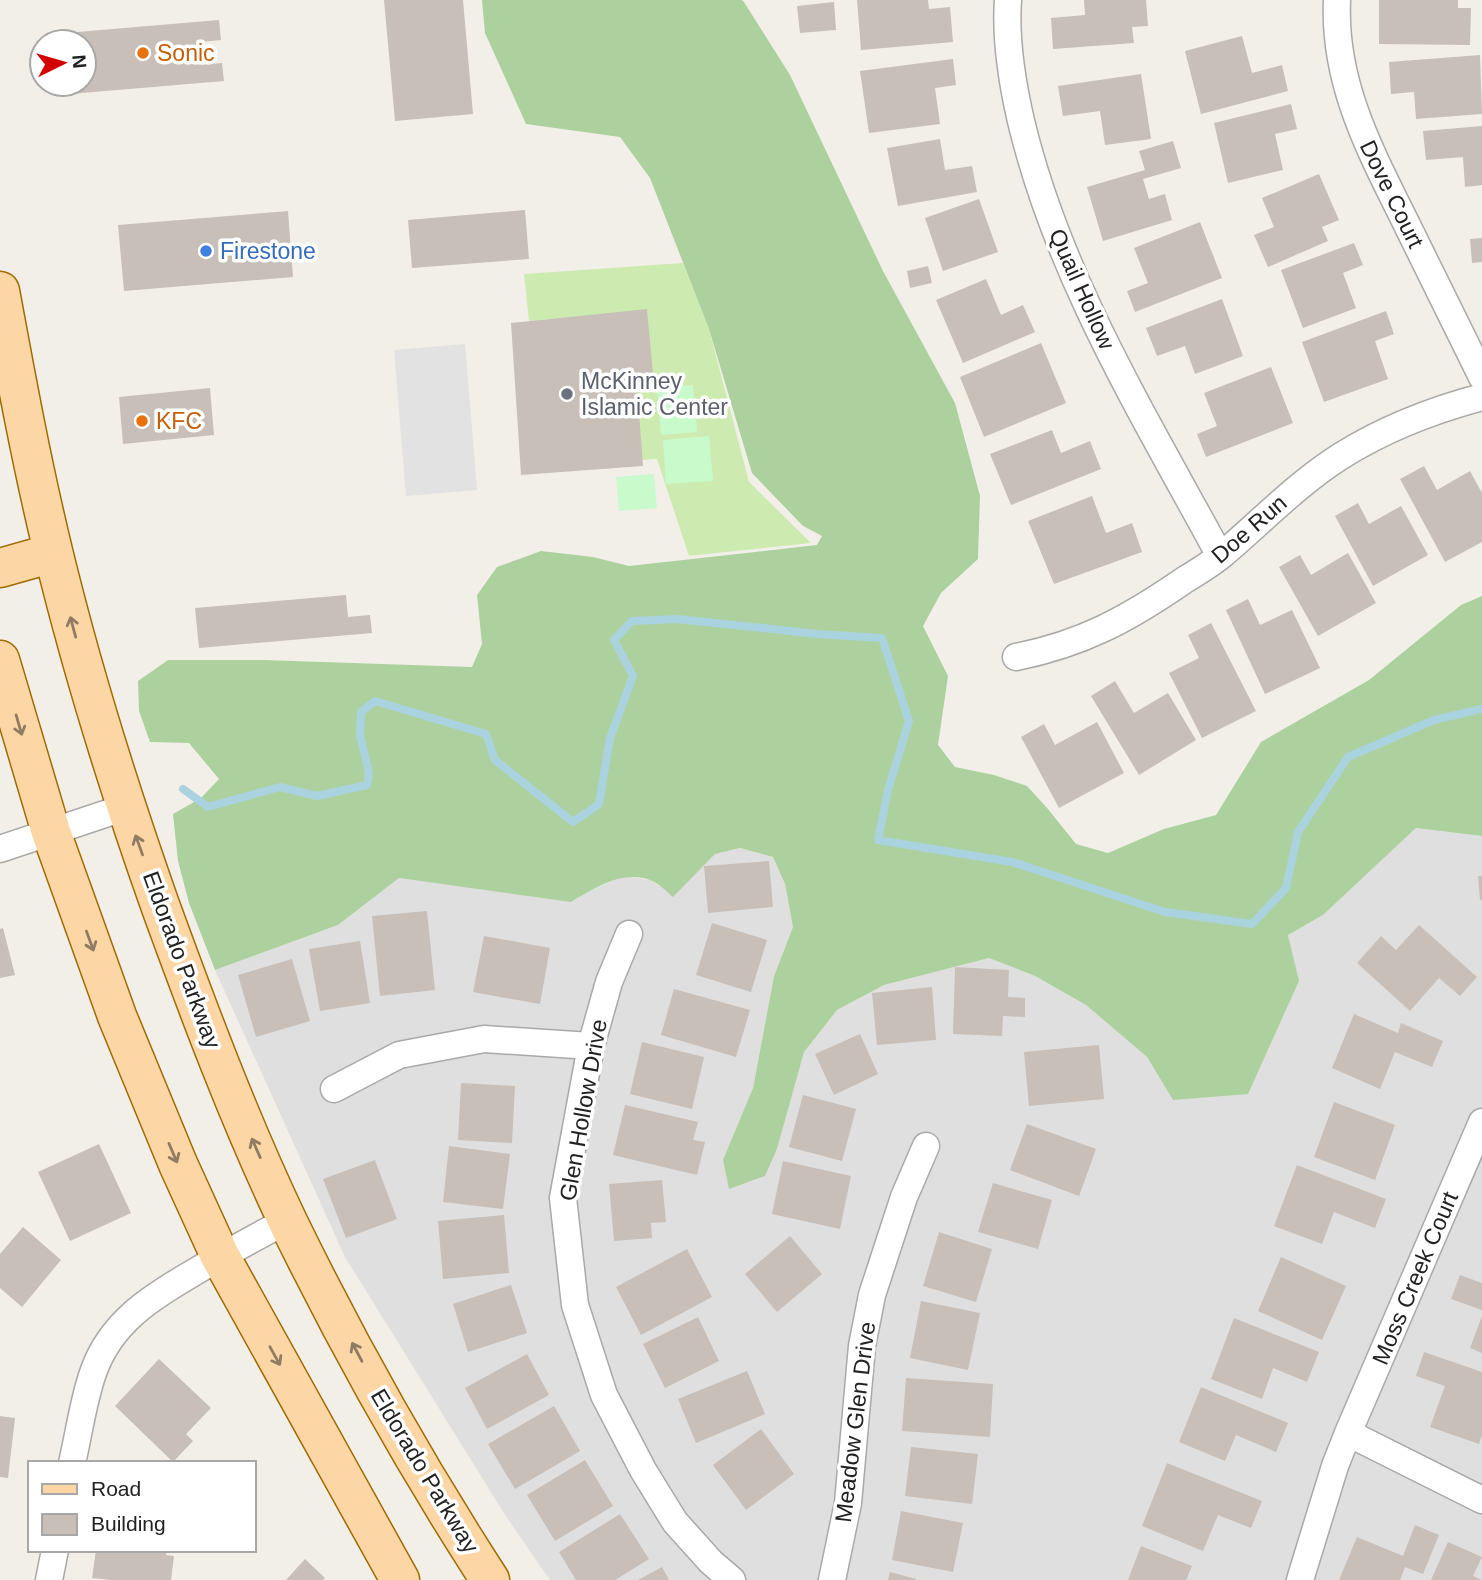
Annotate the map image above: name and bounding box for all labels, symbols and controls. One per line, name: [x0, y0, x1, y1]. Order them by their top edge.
north arrow: [28, 28, 98, 98]
place label: Sonic: [157, 40, 215, 66]
marker: Sonic: [135, 45, 151, 61]
text: N: [68, 54, 90, 69]
street label: Dove Court: [1355, 136, 1429, 253]
street label: Quail Hollow: [1044, 225, 1120, 354]
place label: Firestone: [220, 238, 316, 264]
marker: Firestone: [198, 243, 214, 259]
place label: McKinney Islamic Center: [581, 368, 728, 420]
marker: McKinney Islamic Center: [559, 386, 575, 402]
place label: KFC: [156, 408, 202, 434]
marker: KFC: [134, 413, 150, 429]
street label: Doe Run: [1206, 489, 1292, 569]
one-way arrow: [66, 616, 79, 639]
one-way arrow: [13, 714, 26, 736]
one-way arrow: [132, 834, 144, 856]
street label: Eldorado Parkway: [138, 868, 226, 1053]
one-way arrow: [85, 930, 97, 952]
street label: Glen Hollow Drive: [554, 1017, 612, 1203]
one-way arrow: [249, 1138, 262, 1159]
one-way arrow: [167, 1142, 180, 1163]
street label: Moss Creek Court: [1367, 1187, 1463, 1368]
street label: Meadow Glen Drive: [830, 1320, 880, 1524]
one-way arrow: [349, 1342, 363, 1363]
one-way arrow: [269, 1345, 282, 1366]
street label: Eldorado Parkway: [366, 1384, 484, 1558]
legend: [28, 1461, 256, 1552]
text: Road: [91, 1477, 141, 1500]
text: Building: [91, 1512, 166, 1535]

